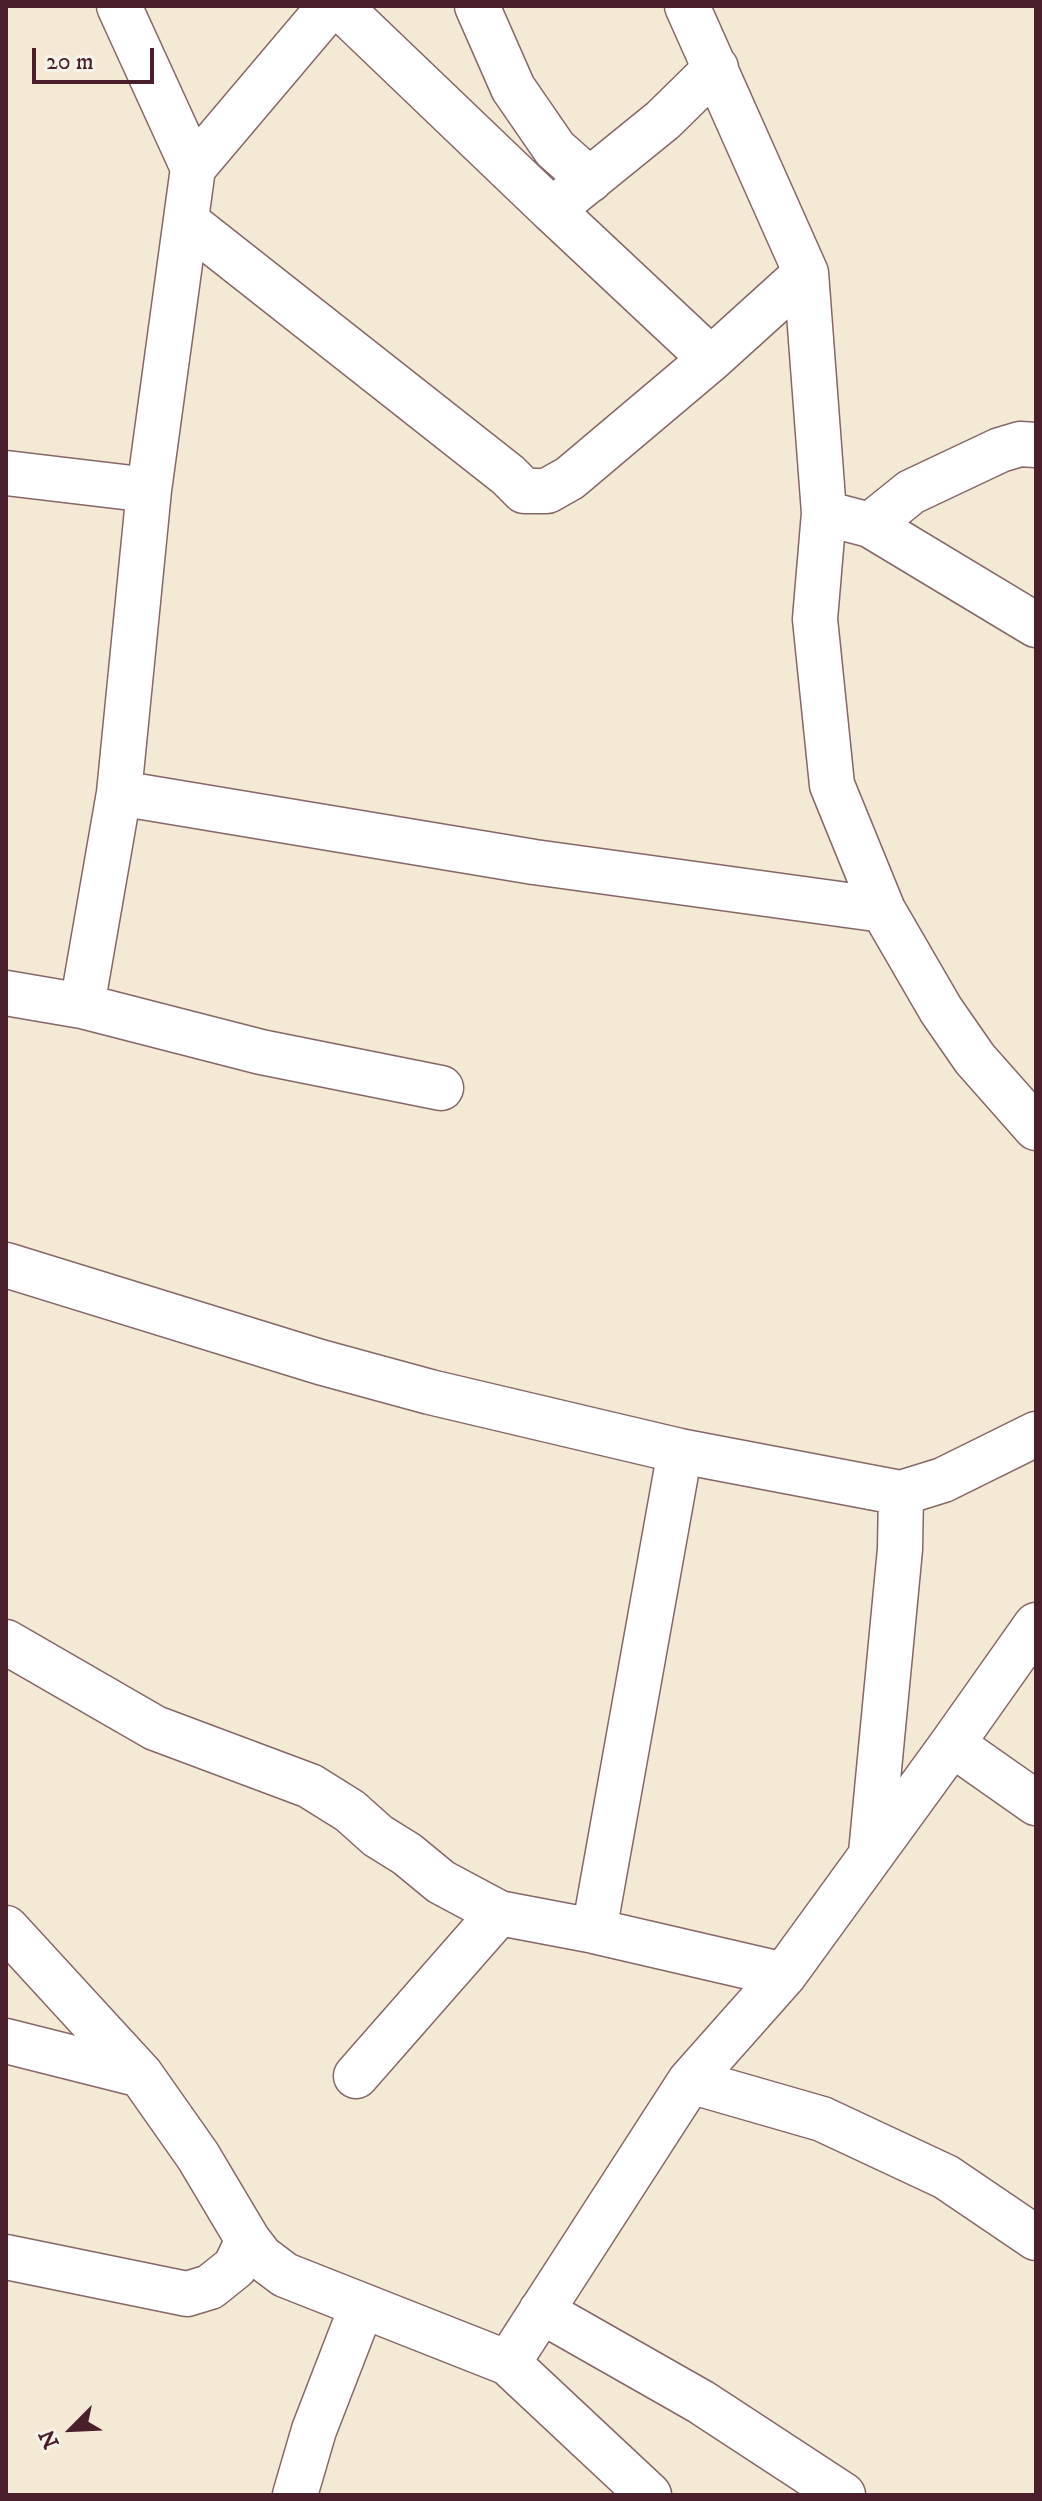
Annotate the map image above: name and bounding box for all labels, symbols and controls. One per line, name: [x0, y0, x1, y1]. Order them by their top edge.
scale bar: [36, 32, 158, 82]
text: 20 m: [46, 47, 94, 77]
north arrow: [32, 2389, 112, 2469]
text: N: [34, 2425, 66, 2453]

